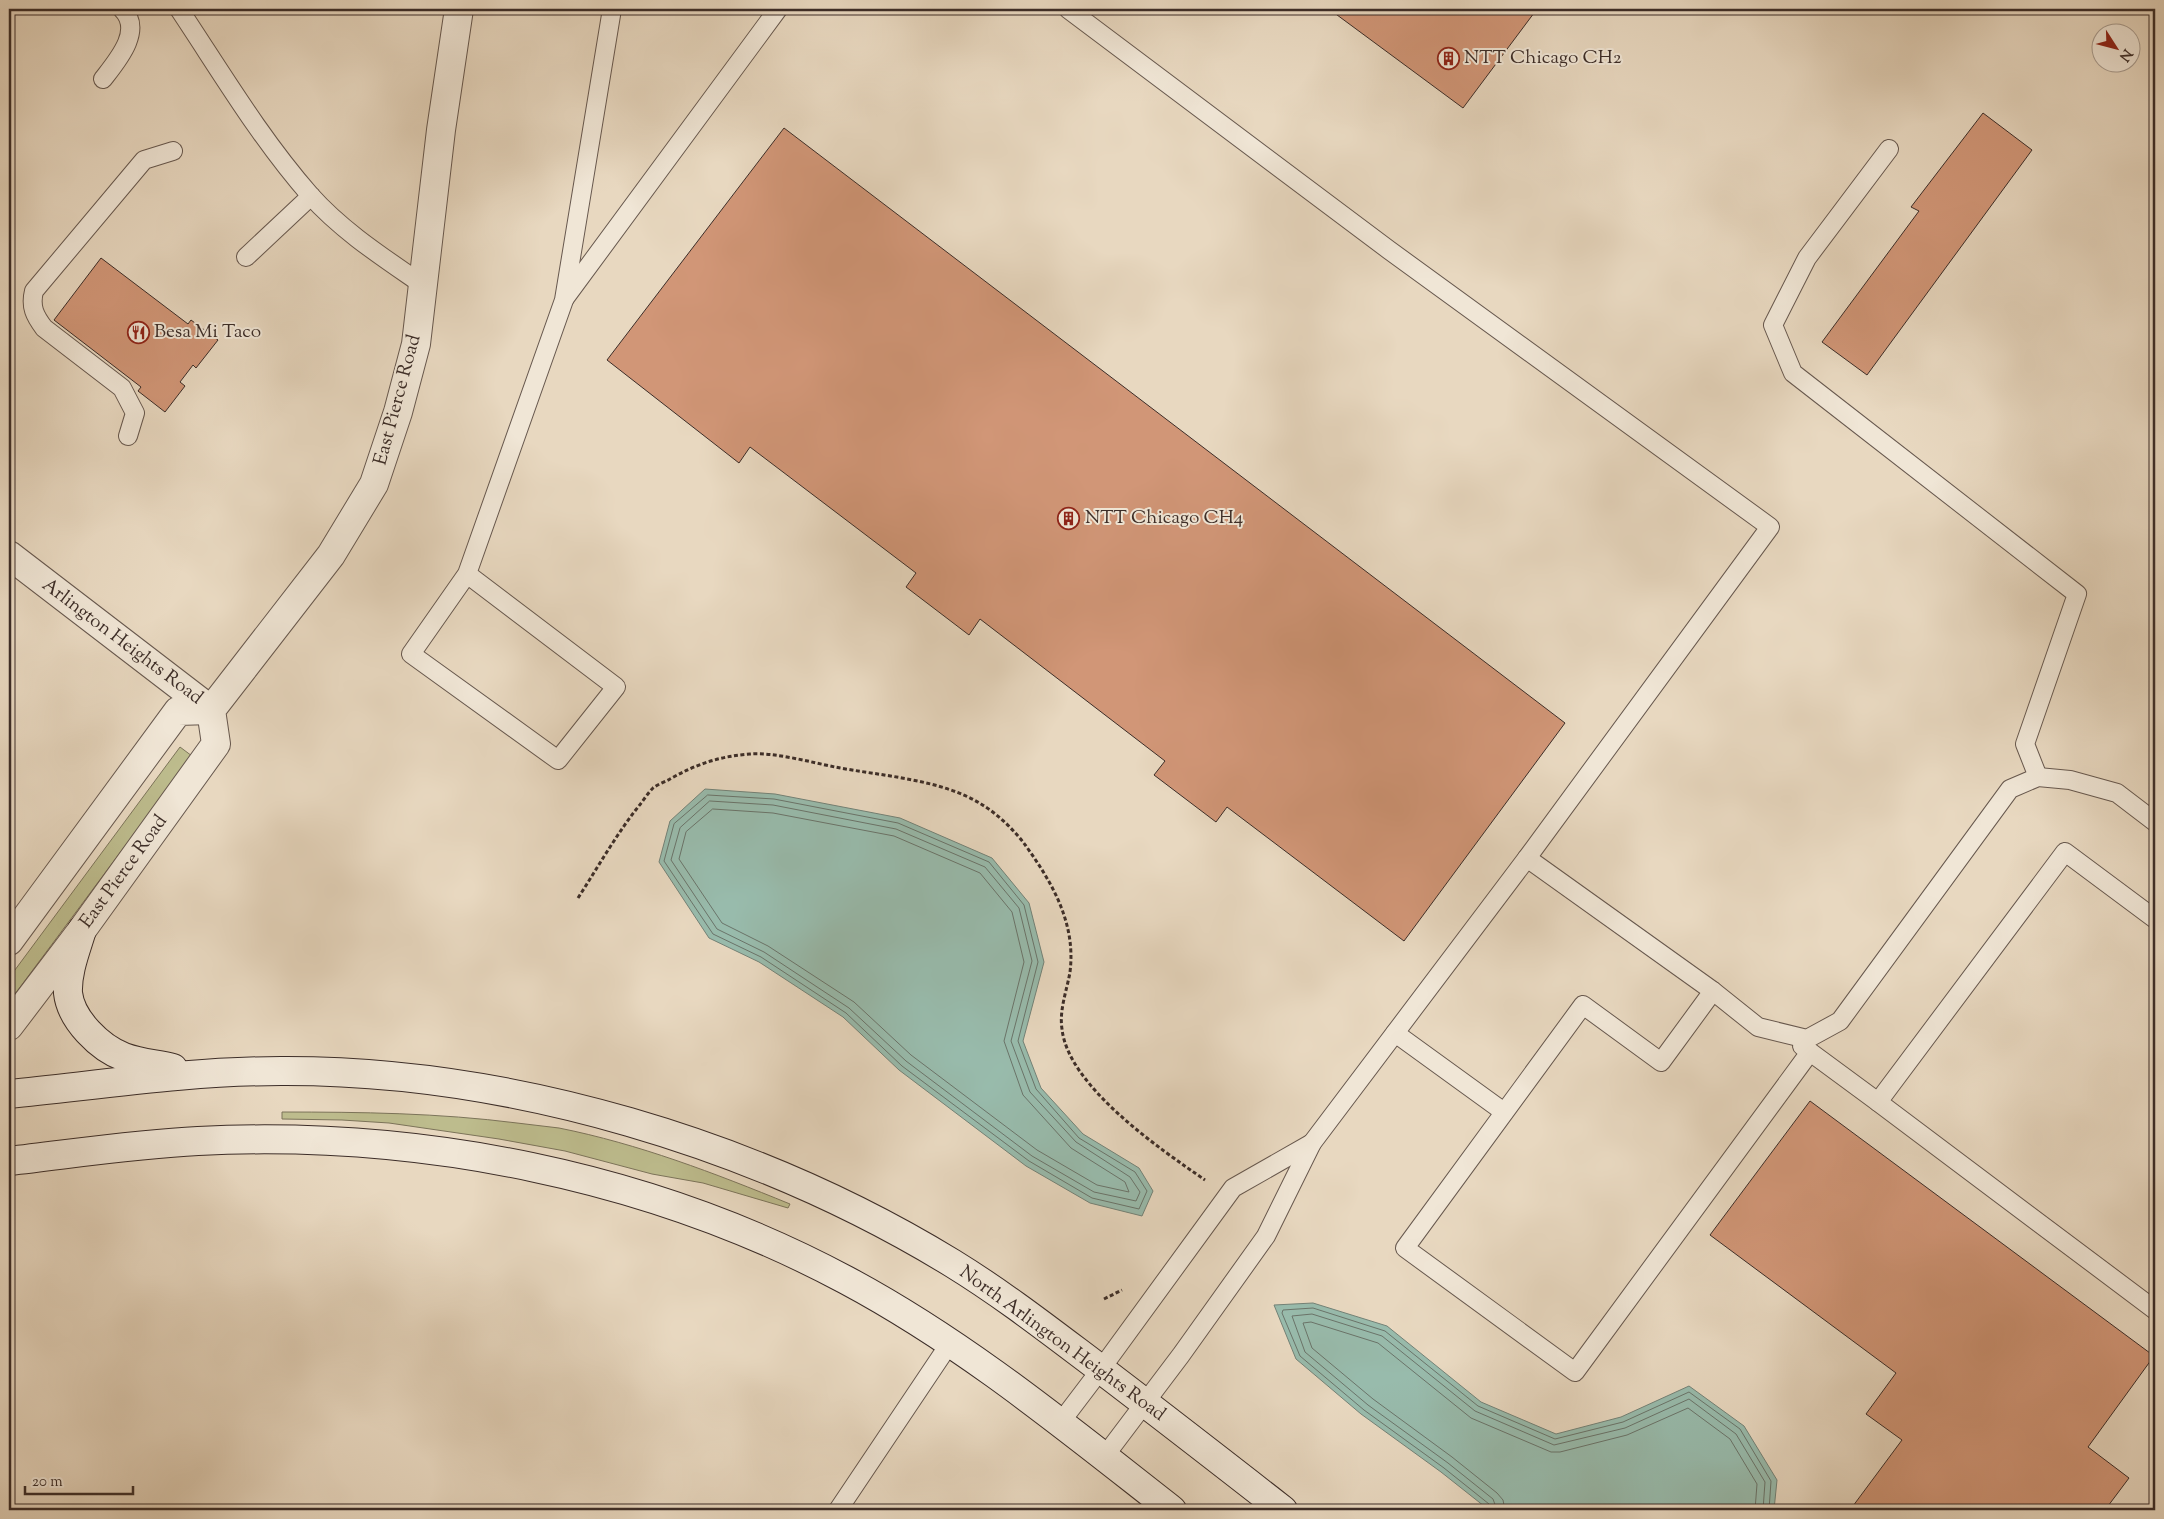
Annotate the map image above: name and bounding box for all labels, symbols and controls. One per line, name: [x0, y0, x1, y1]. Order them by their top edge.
north arrow: [2092, 22, 2142, 72]
text: N: [2114, 44, 2136, 65]
place label: NTT Chicago CH2: [1464, 45, 1622, 72]
building icon: NTT Chicago CH2: [1436, 46, 1460, 70]
place label: Besa Mi Taco: [154, 319, 261, 346]
restaurant icon: Besa Mi Taco: [126, 320, 150, 344]
street label: East Pierce Road: [368, 331, 428, 468]
place label: NTT Chicago CH4: [1085, 505, 1244, 532]
building icon: NTT Chicago CH4: [1057, 506, 1081, 530]
street label: Arlington Heights Road: [36, 572, 208, 712]
street label: East Pierce Road: [74, 810, 175, 934]
street label: North Arlington Heights Road: [953, 1260, 1171, 1428]
scale bar: [25, 1464, 132, 1496]
text: 20 m: [32, 1472, 63, 1493]

